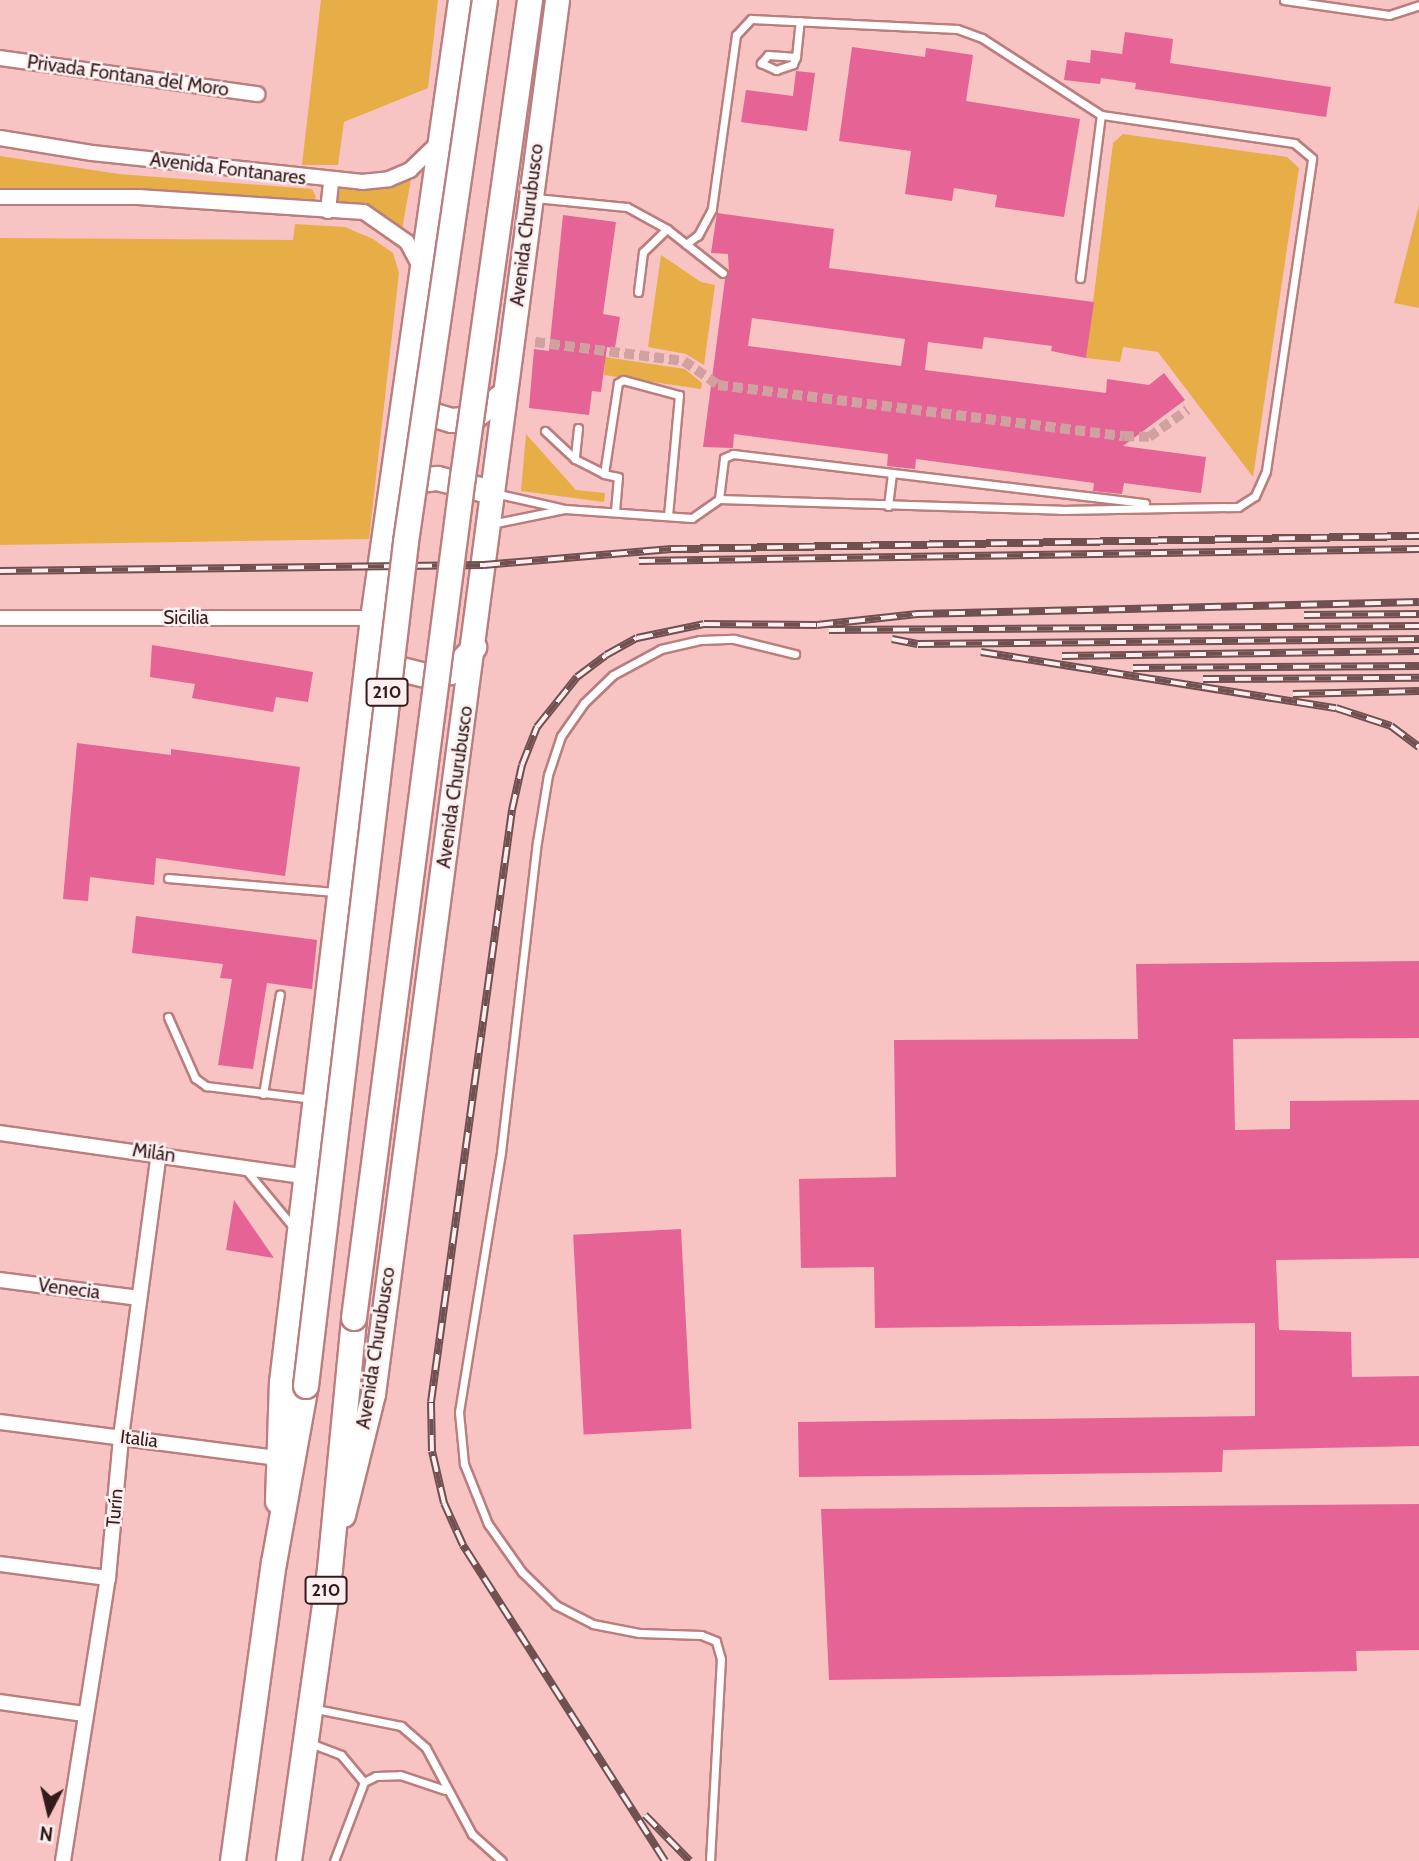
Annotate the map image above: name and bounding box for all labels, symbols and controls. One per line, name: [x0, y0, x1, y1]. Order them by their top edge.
street label: Privada Fontana del Moro: [26, 51, 230, 101]
street label: Avenida Churubusco: [506, 142, 548, 308]
street label: Avenida Fontanares: [149, 148, 307, 190]
street label: Sicilia: [163, 607, 209, 629]
road number: 210: [364, 678, 410, 706]
street label: Avenida Churubusco: [432, 704, 478, 870]
street label: Milán: [131, 1139, 177, 1167]
street label: Avenida Churubusco: [352, 1265, 400, 1431]
street label: Venecia: [37, 1274, 101, 1304]
street label: Italia: [119, 1425, 159, 1453]
street label: Turín: [102, 1488, 128, 1528]
road number: 210: [303, 1576, 349, 1604]
north arrow: [14, 1777, 84, 1847]
text: N: [38, 1821, 54, 1846]

